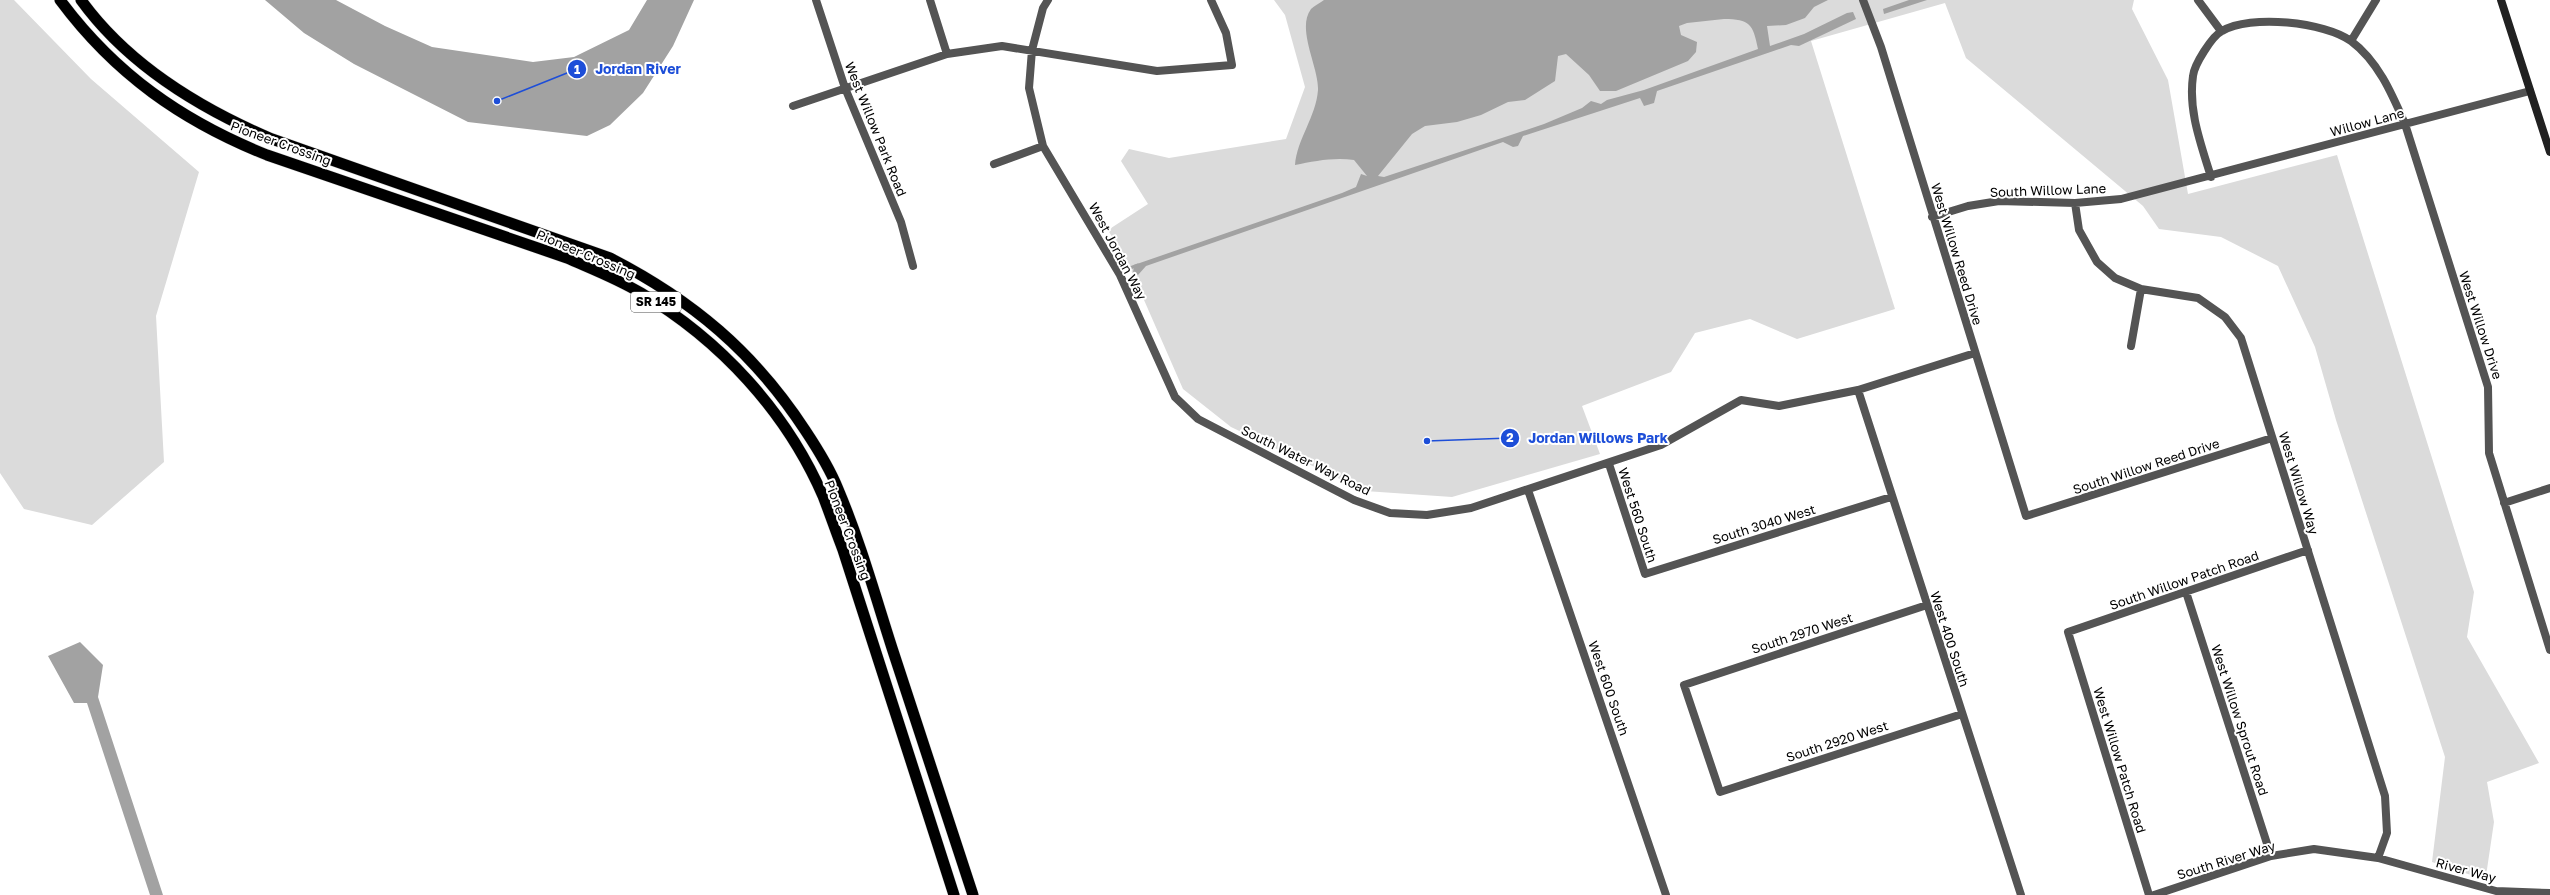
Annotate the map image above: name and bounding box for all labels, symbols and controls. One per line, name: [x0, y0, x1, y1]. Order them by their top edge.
callout: Jordan River: [567, 56, 689, 82]
street label: West Willow Park Road: [842, 59, 910, 199]
text: Jordan River: [595, 60, 681, 77]
text: 1: [574, 62, 580, 77]
street label: Willow Lane: [2328, 104, 2406, 140]
street label: Pioneer Crossing: [228, 117, 334, 169]
street label: South Willow Lane: [1990, 180, 2106, 200]
street label: West Willow Reed Drive: [1928, 181, 1986, 327]
street label: West Jordan Way: [1086, 200, 1151, 303]
street label: Pioneer Crossing: [534, 226, 638, 282]
street label: West Willow Drive: [2456, 269, 2506, 381]
road number: SR 145: [631, 292, 681, 312]
street label: South Water Way Road: [1239, 422, 1373, 498]
callout: Jordan Willows Park: [1500, 425, 1676, 451]
text: Jordan Willows Park: [1528, 429, 1668, 446]
text: 2: [1506, 430, 1514, 445]
street label: West Willow Way: [2276, 430, 2322, 537]
street label: South Willow Reed Drive: [2071, 435, 2221, 497]
street label: West 560 South: [1615, 466, 1661, 564]
street label: Pioneer Crossing: [822, 478, 874, 582]
street label: South 3040 West: [1711, 501, 1817, 547]
street label: South Willow Patch Road: [2107, 547, 2261, 613]
street label: West 400 South: [1927, 589, 1973, 689]
street label: South 2970 West: [1749, 609, 1855, 657]
street label: West 600 South: [1585, 638, 1633, 738]
street label: West Willow Sprout Road: [2208, 643, 2272, 797]
street label: West Willow Patch Road: [2090, 685, 2150, 835]
street label: South 2920 West: [1784, 717, 1890, 765]
street label: South River Way: [2175, 837, 2278, 883]
street label: River Way: [2434, 854, 2498, 886]

